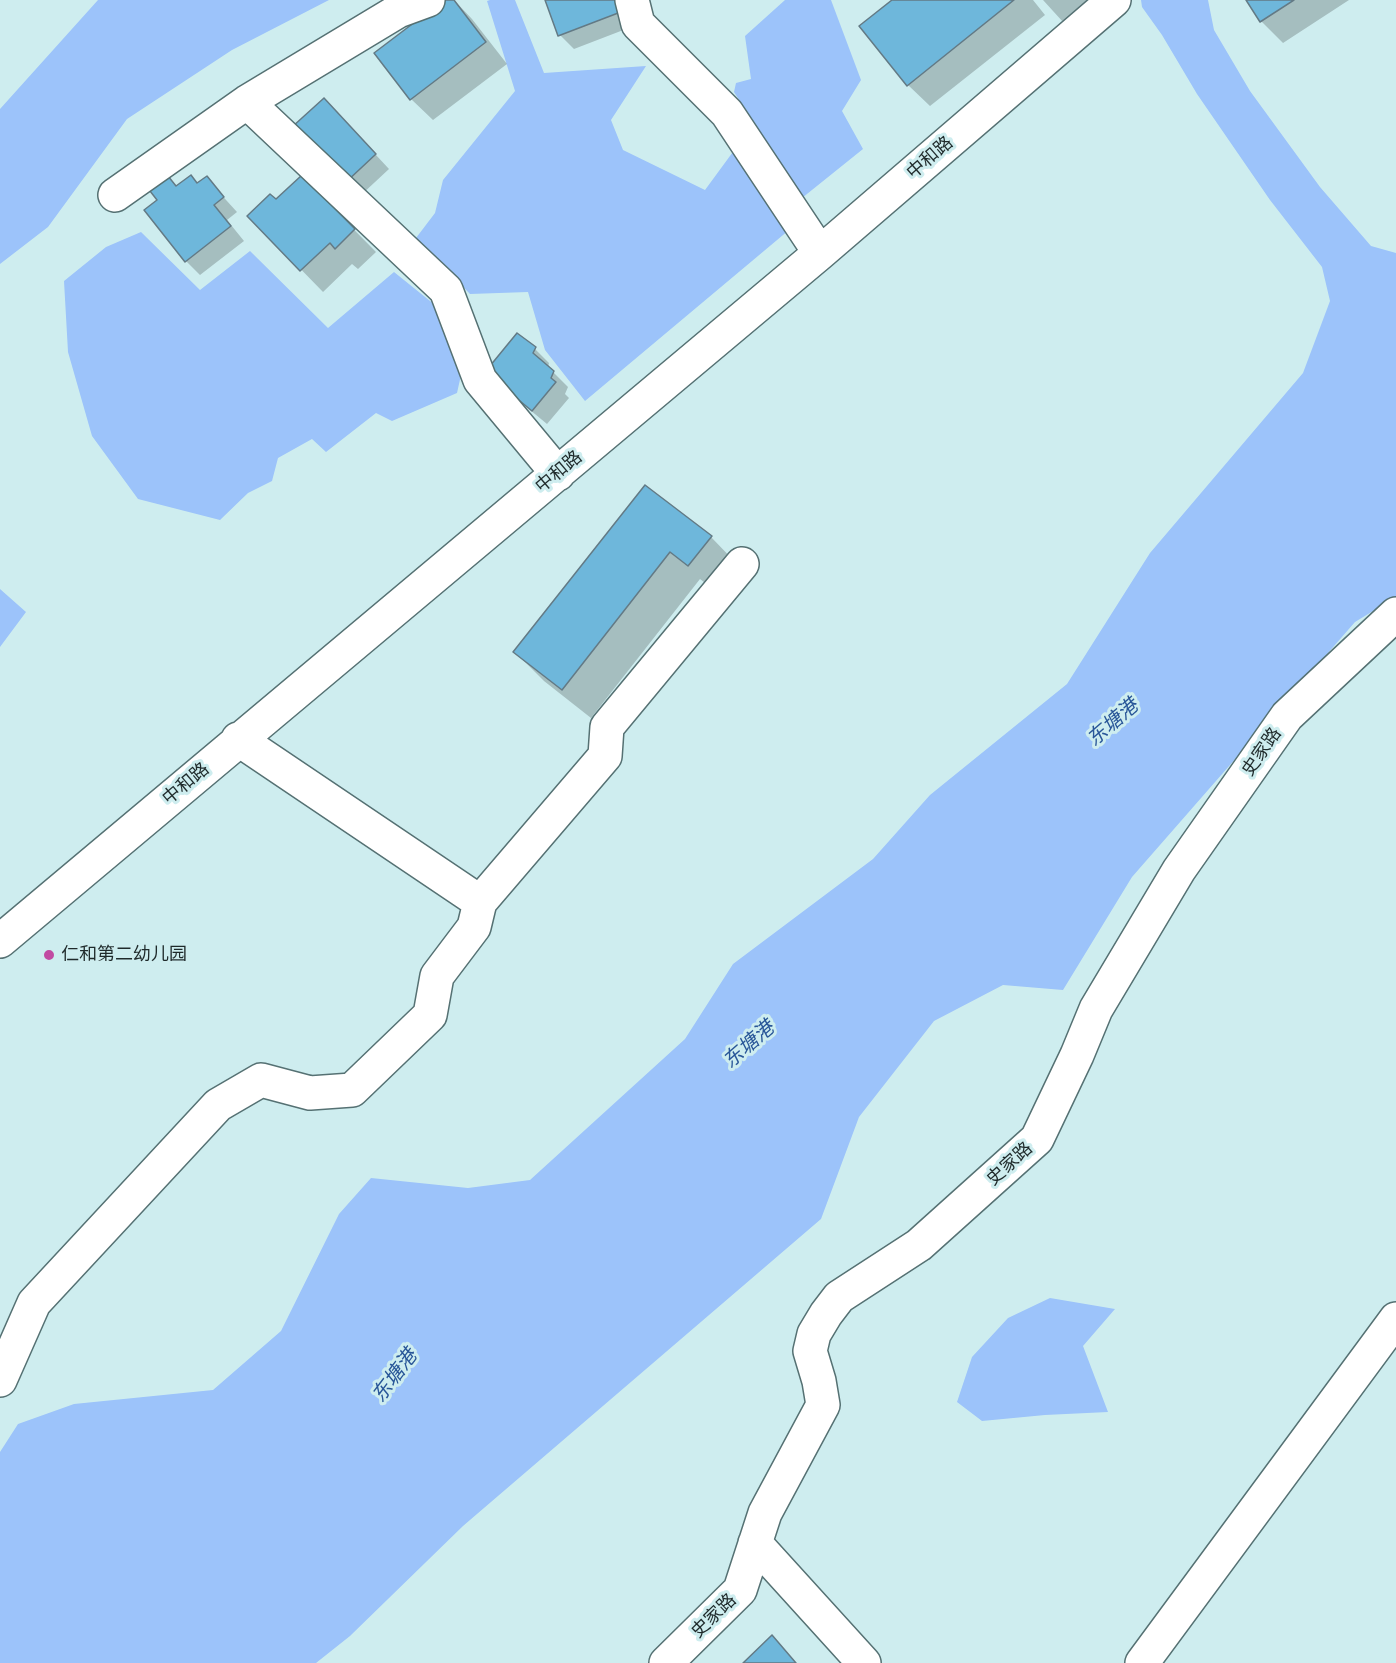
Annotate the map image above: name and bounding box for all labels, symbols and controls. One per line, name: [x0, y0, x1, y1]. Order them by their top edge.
street label: 中和路: [903, 132, 957, 184]
street label: 中和路: [531, 446, 587, 498]
water label: 东塘港: [1082, 694, 1144, 752]
street label: 史家路: [1238, 724, 1286, 780]
street label: 中和路: [158, 758, 214, 810]
place label: 仁和第二幼儿园: [61, 944, 187, 966]
marker: 仁和第二幼儿园: [42, 948, 56, 962]
water label: 东塘港: [718, 1016, 780, 1074]
street label: 史家路: [983, 1138, 1037, 1190]
water label: 东塘港: [367, 1345, 423, 1407]
street label: 史家路: [687, 1589, 741, 1643]

